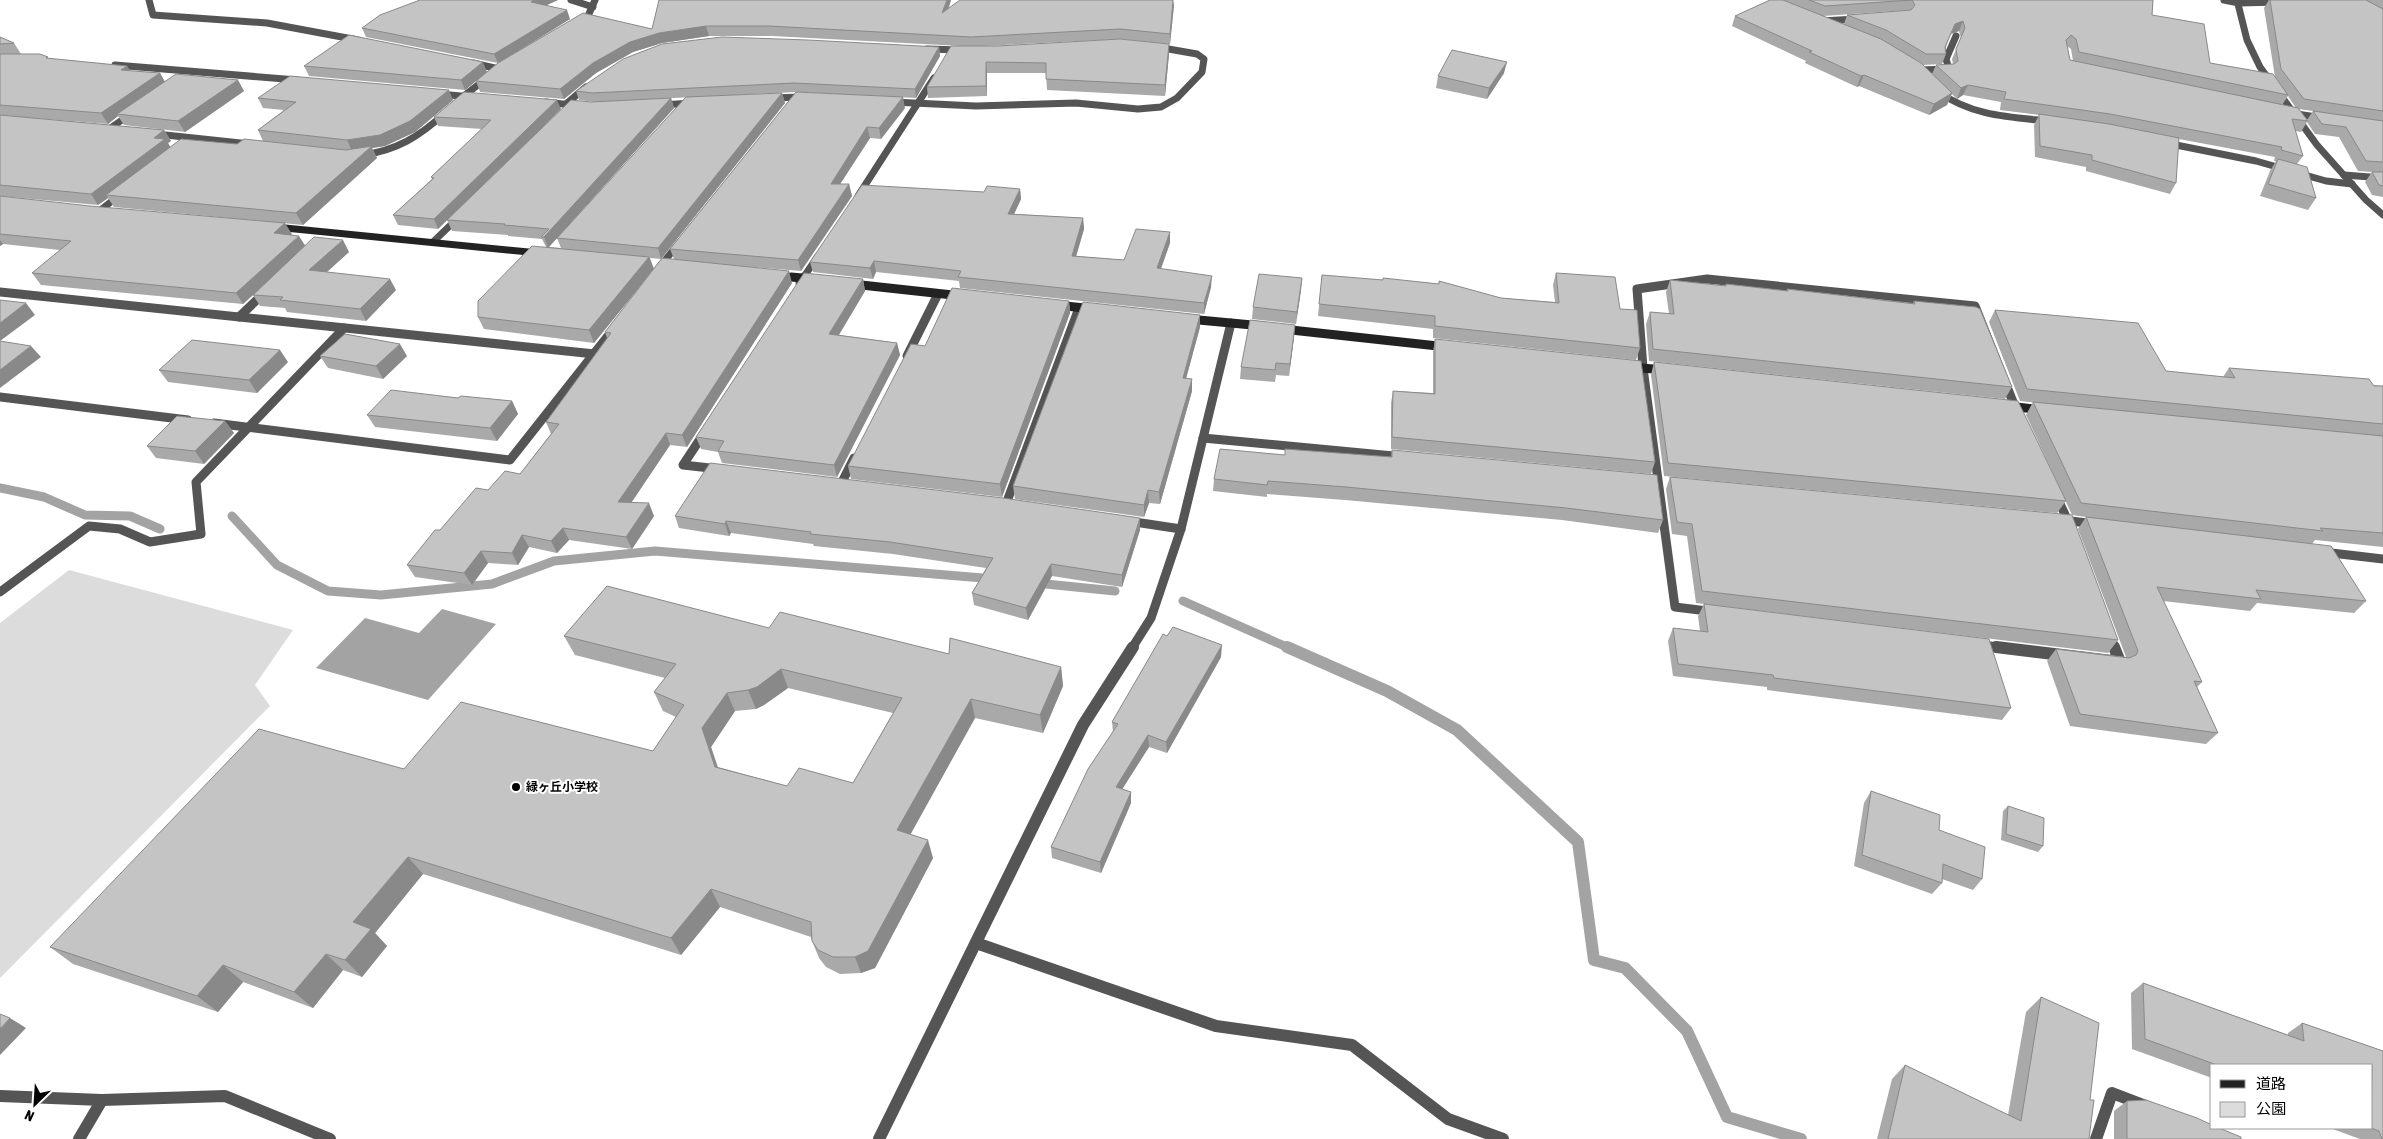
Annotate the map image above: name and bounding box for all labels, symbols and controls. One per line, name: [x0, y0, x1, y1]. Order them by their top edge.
place label: 緑ヶ丘小学校: [526, 780, 598, 794]
marker: 緑ヶ丘小学校: [510, 781, 522, 793]
legend: [2210, 1064, 2373, 1129]
text: 道路: [2256, 1075, 2286, 1092]
north arrow: [10, 1079, 60, 1129]
text: 公園: [2256, 1100, 2286, 1117]
text: N: [22, 1107, 37, 1125]

